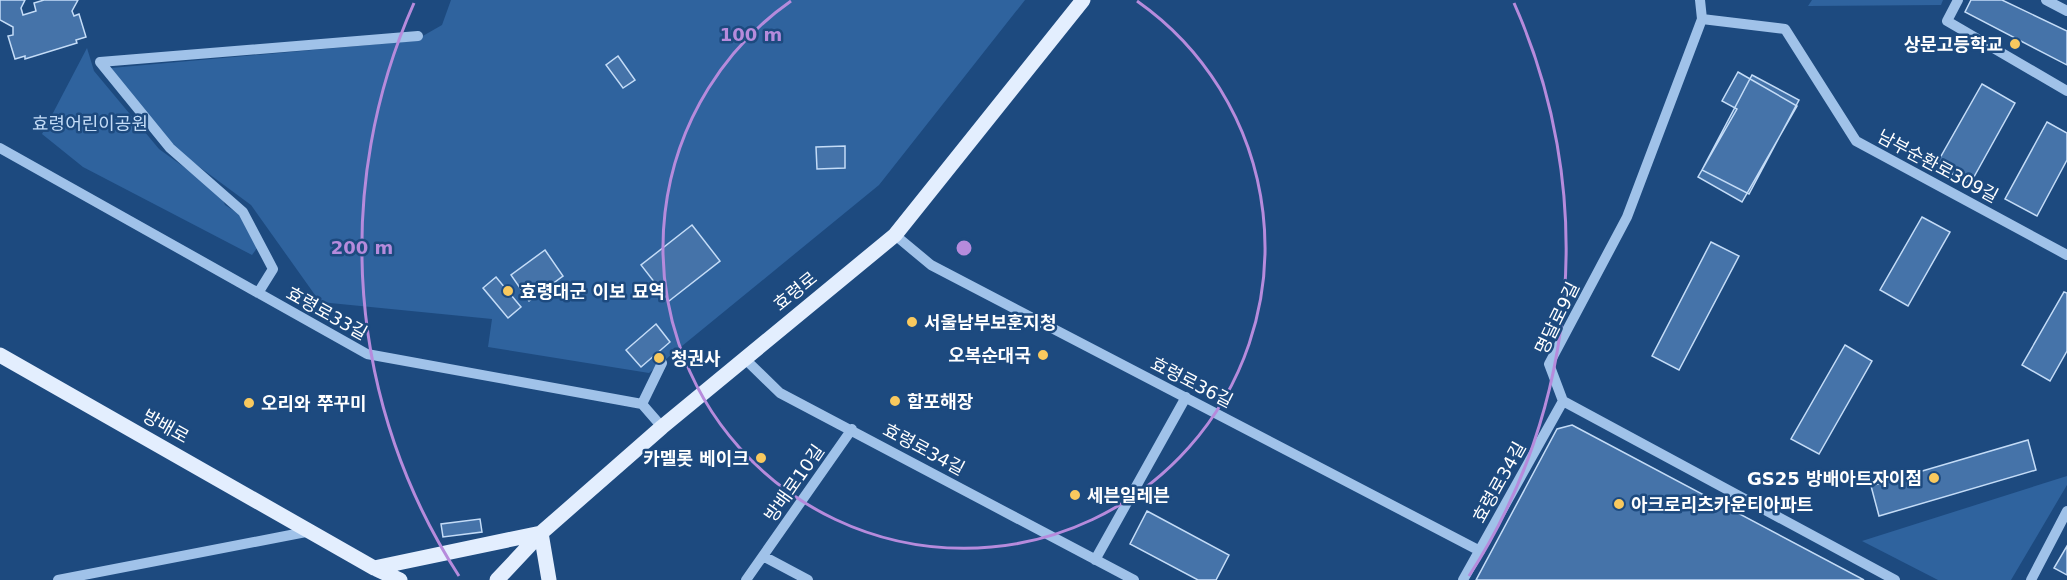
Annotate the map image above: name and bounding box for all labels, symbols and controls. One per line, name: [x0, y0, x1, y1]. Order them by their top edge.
text: 100 m: [720, 24, 782, 45]
place label: 상문고등학교: [1904, 34, 2003, 55]
marker: 상문고등학교: [2008, 37, 2022, 51]
park label: 효령어린이공원: [32, 113, 148, 134]
street label: 남부순환로309길: [1874, 125, 2002, 207]
text: 200 m: [331, 237, 393, 258]
centre of rings: [954, 238, 974, 258]
street label: 효령로: [769, 267, 821, 315]
street label: 명달로9길: [1531, 278, 1583, 358]
place label: 효령대군 이보 묘역: [520, 281, 665, 302]
street label: 효령로33길: [283, 282, 371, 344]
marker: 효령대군 이보 묘역: [501, 284, 515, 298]
place label: 서울남부보훈지청: [924, 312, 1056, 333]
marker: 서울남부보훈지청: [905, 315, 919, 329]
place label: 오복순대국: [948, 345, 1031, 366]
place label: 청권사: [671, 348, 721, 369]
marker: 오복순대국: [1036, 348, 1050, 362]
marker: 청권사: [652, 351, 666, 365]
street label: 효령로36길: [1148, 352, 1236, 412]
place label: 함포해장: [907, 391, 974, 412]
place label: 오리와 쭈꾸미: [261, 393, 367, 414]
marker: 함포해장: [888, 394, 902, 408]
marker: 오리와 쭈꾸미: [242, 396, 256, 410]
street label: 방배로: [139, 405, 193, 447]
street label: 효령로34길: [880, 419, 968, 479]
street label: 효령로34길: [1468, 438, 1530, 526]
street label: 방배로10길: [760, 440, 828, 526]
place label: 카멜롯 베이크: [643, 448, 749, 469]
marker: 카멜롯 베이크: [754, 451, 768, 465]
place label: GS25 방배아트자이점: [1747, 468, 1922, 489]
marker: GS25 방배아트자이점: [1927, 471, 1941, 485]
place label: 세븐일레븐: [1087, 485, 1170, 506]
marker: 세븐일레븐: [1068, 488, 1082, 502]
place label: 아크로리츠카운티아파트: [1631, 494, 1813, 515]
marker: 아크로리츠카운티아파트: [1612, 497, 1626, 511]

